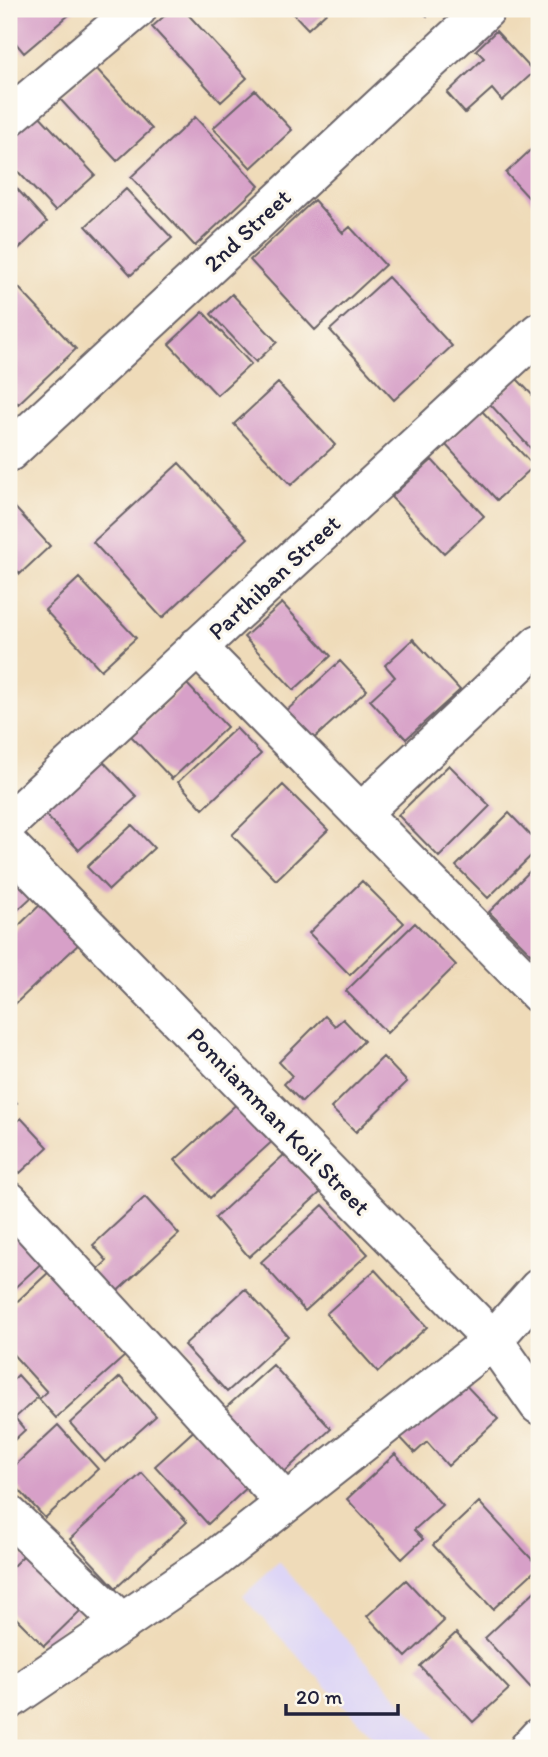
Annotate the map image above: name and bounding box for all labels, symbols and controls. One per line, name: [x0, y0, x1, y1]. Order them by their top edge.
street label: 2nd Street: [198, 182, 297, 278]
street label: Parthiban Street: [202, 508, 346, 646]
street label: Ponniamman Koil Street: [182, 1021, 376, 1221]
scale bar: [286, 1673, 398, 1717]
text: 20 m: [296, 1684, 343, 1709]

